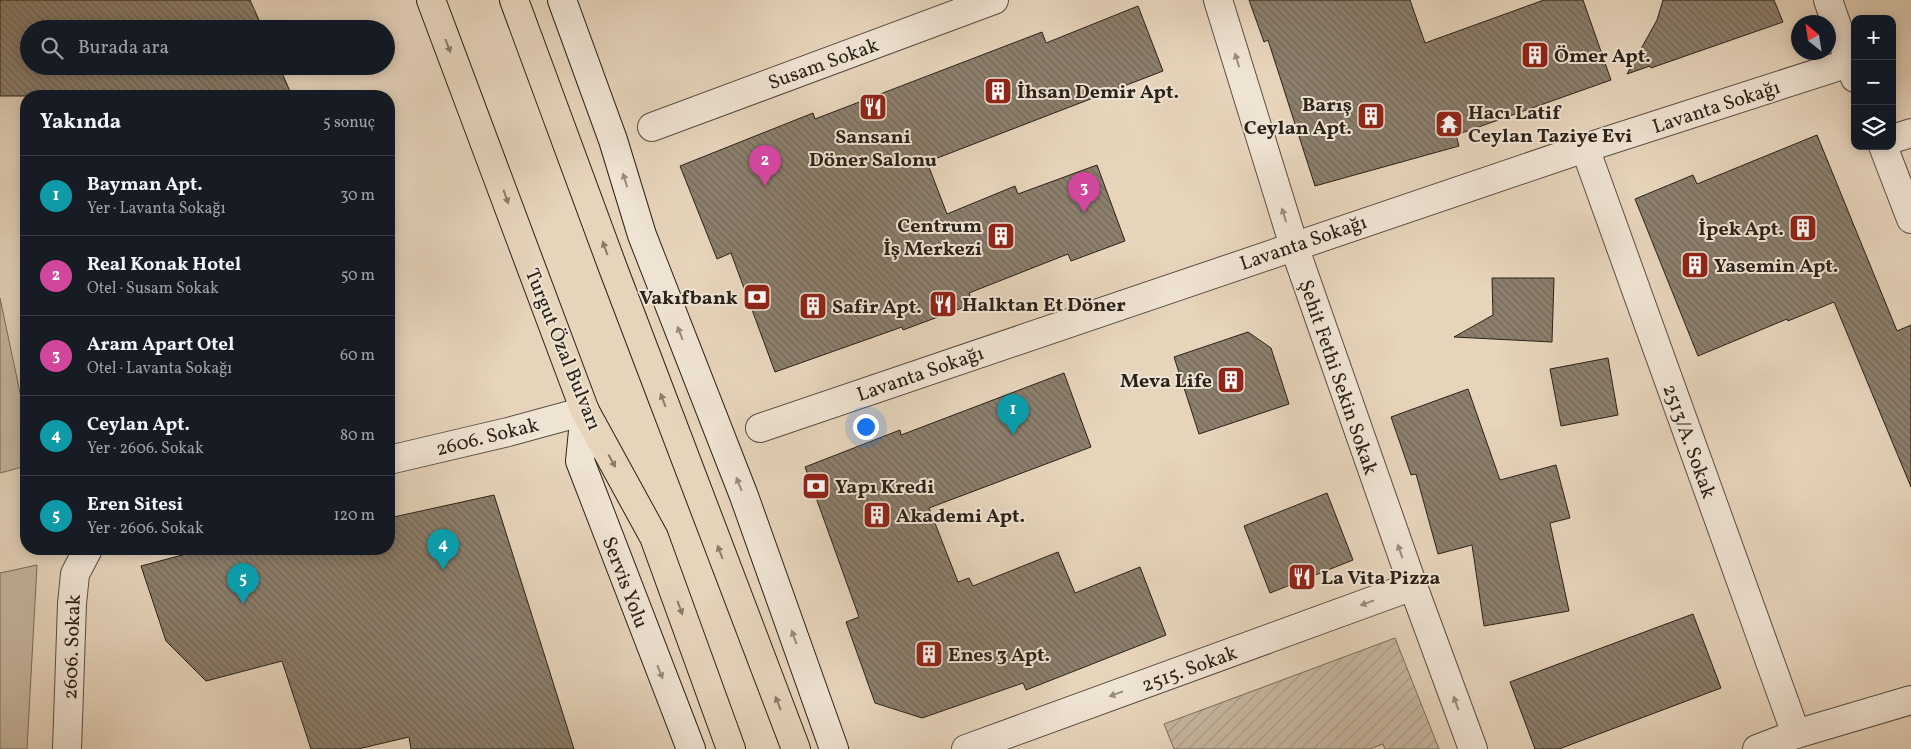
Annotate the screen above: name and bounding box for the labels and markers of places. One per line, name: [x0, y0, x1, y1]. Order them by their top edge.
building icon: Ömer Apt.: [1520, 40, 1550, 70]
place label: Ömer Apt.: [1554, 43, 1651, 71]
building icon: İhsan Demir Apt.: [983, 76, 1013, 106]
place label: İhsan Demir Apt.: [1017, 79, 1179, 107]
restaurant icon: Sansani Döner Salonu: [858, 92, 888, 122]
place label: Barış Ceylan Apt.: [1244, 92, 1352, 143]
place label: Hacı Latif Ceylan Taziye Evi: [1468, 100, 1632, 151]
building icon: Barış Ceylan Apt.: [1356, 101, 1386, 131]
temple icon: Hacı Latif Ceylan Taziye Evi: [1434, 109, 1464, 139]
place label: Sansani Döner Salonu: [809, 124, 937, 175]
pin: 2: [749, 145, 781, 186]
pin: 3: [1068, 172, 1100, 213]
place label: Centrum İş Merkezi: [883, 213, 982, 264]
building icon: İpek Apt.: [1788, 213, 1818, 243]
place label: İpek Apt.: [1698, 216, 1784, 244]
building icon: Centrum İş Merkezi: [986, 221, 1016, 251]
building icon: Yasemin Apt.: [1680, 250, 1710, 280]
place label: Yasemin Apt.: [1714, 253, 1839, 281]
bank icon: Vakıfbank: [742, 282, 772, 312]
place label: Vakıfbank: [639, 285, 738, 313]
restaurant icon: Halktan Et Döner: [928, 289, 958, 319]
building icon: Safir Apt.: [798, 291, 828, 321]
place label: Halktan Et Döner: [962, 292, 1126, 320]
place label: Safir Apt.: [832, 294, 922, 322]
building icon: Meva Life: [1216, 365, 1246, 395]
place label: Meva Life: [1120, 368, 1212, 396]
pin: 1: [997, 394, 1029, 435]
bank icon: Yapı Kredi: [801, 471, 831, 501]
place label: Yapı Kredi: [835, 474, 934, 502]
building icon: Akademi Apt.: [862, 500, 892, 530]
place label: Akademi Apt.: [896, 503, 1025, 531]
pin: 4: [427, 529, 459, 570]
restaurant icon: La Vita Pizza: [1287, 562, 1317, 592]
pin: 5: [227, 563, 259, 604]
place label: La Vita Pizza: [1321, 565, 1441, 593]
building icon: Enes 3 Apt.: [914, 639, 944, 669]
place label: Enes 3 Apt.: [948, 642, 1050, 670]

